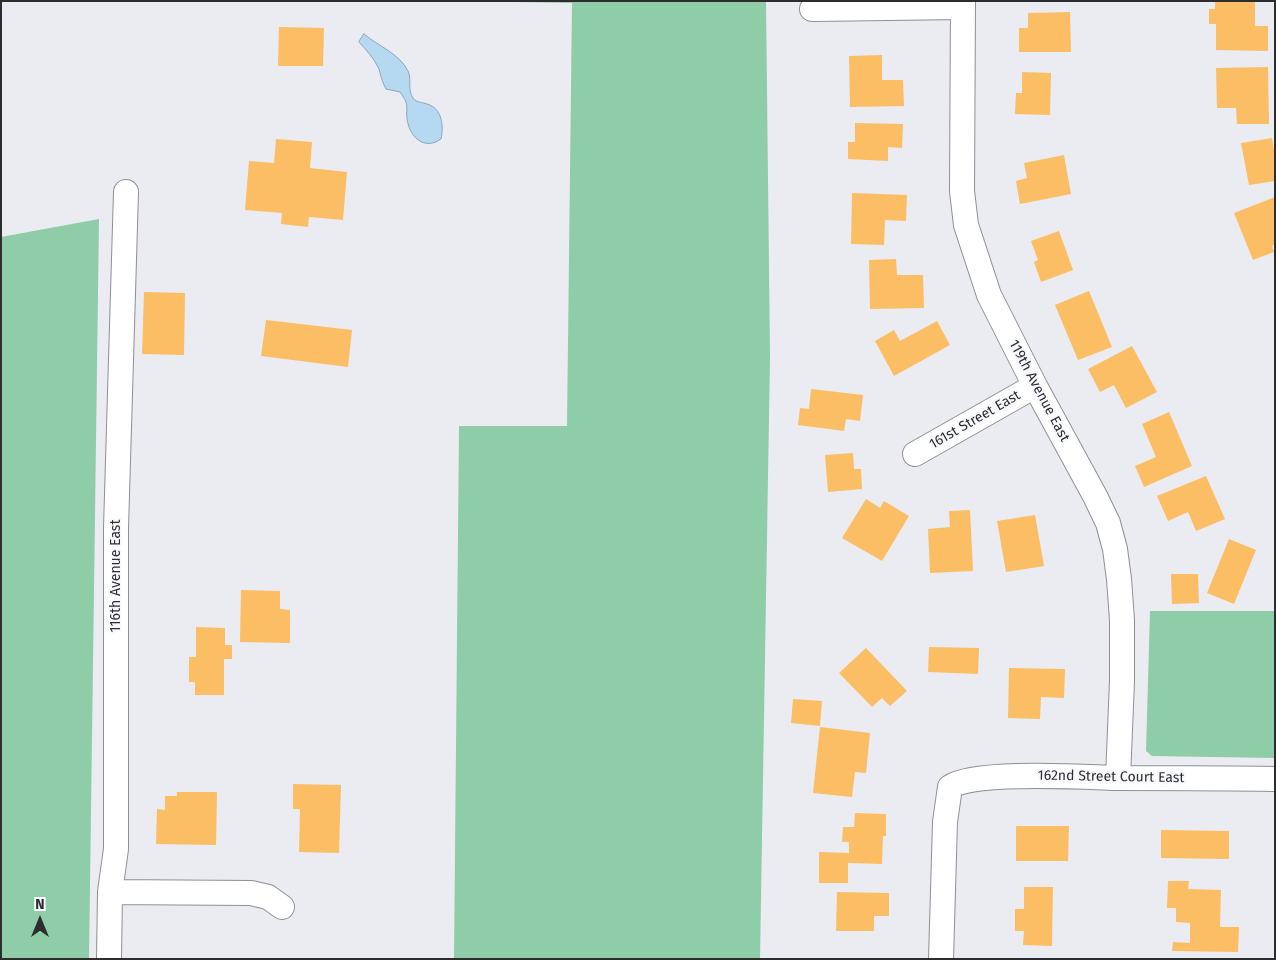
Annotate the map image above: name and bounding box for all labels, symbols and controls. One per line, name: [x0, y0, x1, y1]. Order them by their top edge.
street label: 119th Avenue East: [1005, 337, 1073, 445]
street label: 161st Street East: [927, 387, 1023, 453]
street label: 116th Avenue East: [108, 520, 124, 632]
street label: 162nd Street Court East: [1038, 767, 1184, 787]
north arrow: [15, 895, 65, 945]
text: N: [35, 896, 45, 913]

